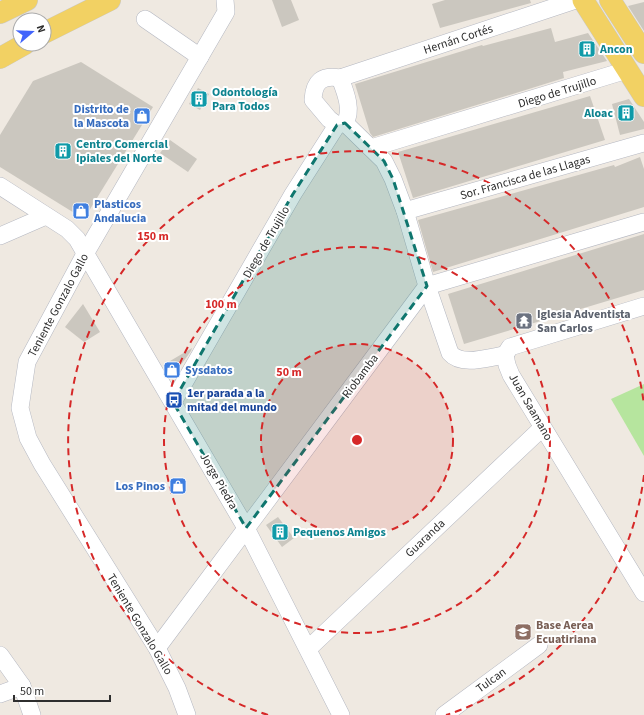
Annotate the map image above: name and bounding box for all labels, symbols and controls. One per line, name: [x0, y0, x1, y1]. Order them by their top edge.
north arrow: [12, 12, 52, 52]
street label: Hernán Cortés: [421, 20, 495, 59]
text: N: [33, 23, 49, 35]
building icon: Ancon: [577, 39, 597, 59]
place label: Ancon: [599, 41, 633, 58]
street label: Diego de Trujillo: [516, 72, 598, 112]
place label: Odontología Para Todos: [212, 84, 278, 115]
building icon: Odontología Para Todos: [189, 89, 209, 109]
place label: Distrito de la Mascota: [74, 101, 129, 132]
building icon: Aloac: [616, 103, 636, 123]
place label: Aloac: [583, 105, 613, 122]
shop icon: Distrito de la Mascota: [132, 106, 152, 126]
place label: Centro Comercial Ipiales del Norte: [76, 136, 168, 167]
building icon: Centro Comercial Ipiales del Norte: [53, 141, 73, 161]
street label: Sor. Francisca de las Llagas: [458, 151, 592, 204]
place label: Plasticos Andalucia: [93, 196, 146, 227]
shop icon: Plasticos Andalucia: [71, 201, 91, 221]
street label: Diego de Trujillo: [239, 203, 294, 282]
text: 150 m: [137, 228, 169, 245]
street label: Teniente Gonzalo Gallo: [24, 250, 93, 360]
text: 100 m: [205, 296, 237, 313]
place label: Iglesia Adventista San Carlos: [537, 306, 631, 337]
temple icon: Iglesia Adventista San Carlos: [514, 311, 534, 331]
street label: Riobamba: [338, 351, 383, 402]
shop icon: Sysdatos: [162, 360, 182, 380]
place label: Sysdatos: [185, 362, 233, 379]
text: 50 m: [276, 364, 302, 381]
street label: Juan Saamano: [504, 371, 557, 444]
place label: 1er parada a la mitad del mundo: [187, 385, 277, 416]
bus stop icon: 1er parada a la mitad del mundo: [164, 390, 184, 410]
centre of rings: [350, 433, 364, 447]
street label: Jorge Piedra: [195, 450, 242, 513]
shop icon: Los Pinos: [168, 476, 188, 496]
place label: Los Pinos: [115, 478, 165, 495]
street label: Guaranda: [402, 515, 449, 561]
building icon: Pequenos Amigos: [270, 522, 290, 542]
place label: Pequenos Amigos: [293, 524, 386, 541]
street label: Teniente Gonzalo Gallo: [103, 570, 177, 678]
place label: Base Aerea Ecuatiriana: [536, 617, 597, 648]
school or university icon: Base Aerea Ecuatiriana: [513, 622, 533, 642]
street label: Tulcan: [473, 664, 510, 697]
scale bar: [14, 677, 110, 703]
text: 50 m: [20, 683, 44, 700]

